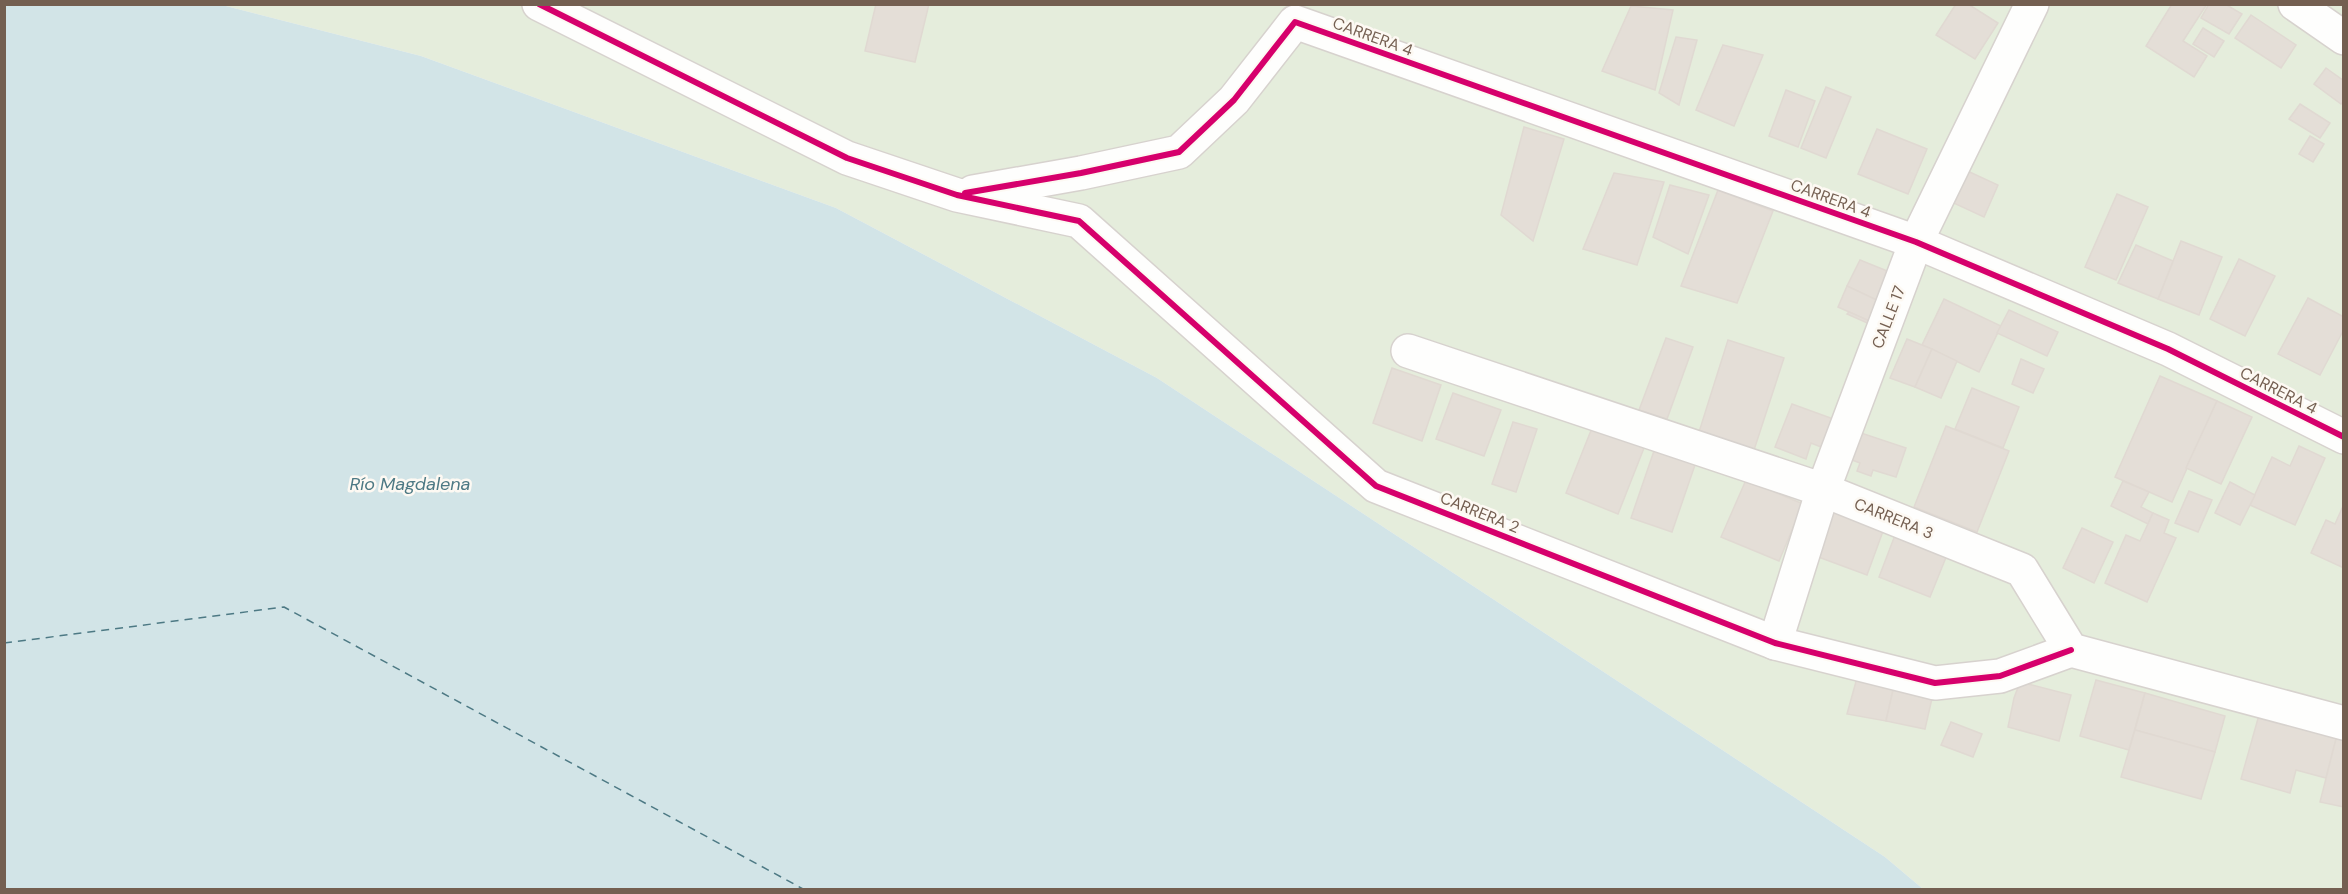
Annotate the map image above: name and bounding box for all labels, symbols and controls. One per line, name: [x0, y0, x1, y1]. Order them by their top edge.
street label: CARRERA 4: [1330, 12, 1416, 61]
street label: CARRERA 4: [1788, 174, 1874, 223]
street label: CALLE 17: [1867, 283, 1910, 352]
street label: CARRERA 4: [2237, 362, 2321, 419]
water label: Río Magdalena: [350, 472, 471, 496]
street label: CARRERA 2: [1437, 487, 1522, 538]
street label: CARRERA 3: [1851, 493, 1937, 544]

